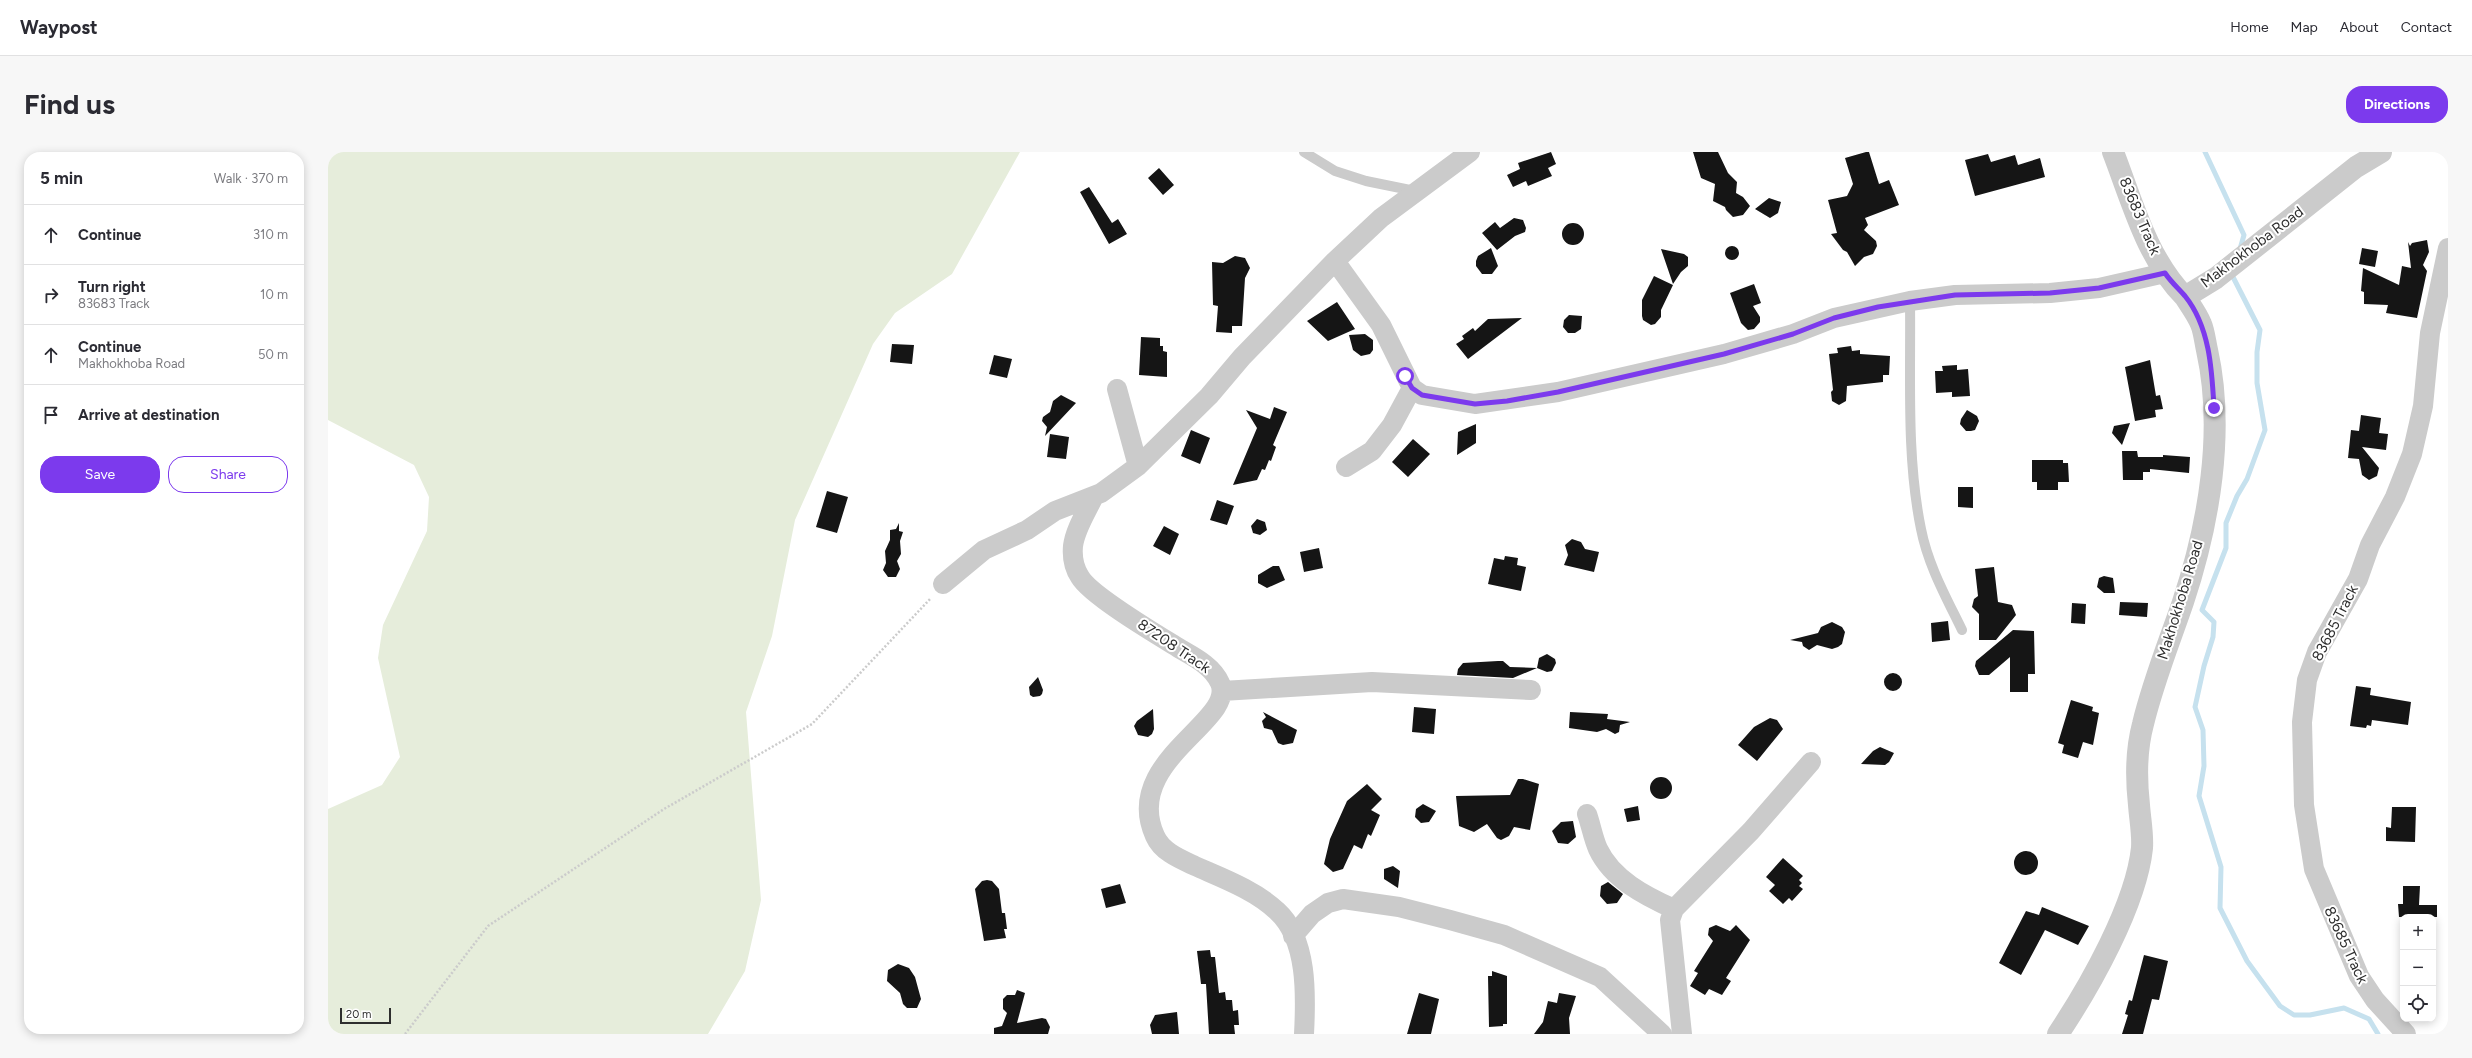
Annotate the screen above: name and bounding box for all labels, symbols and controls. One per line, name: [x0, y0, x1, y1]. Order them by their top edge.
text: Waypost: [20, 16, 98, 39]
text: Home: [2230, 19, 2269, 36]
text: Map: [2291, 19, 2318, 36]
text: About: [2340, 19, 2379, 36]
text: Contact: [2401, 19, 2452, 36]
button: Directions: [2346, 86, 2448, 123]
text: Find us: [24, 87, 115, 121]
text: 5 min: [40, 168, 83, 188]
text: Walk · 370 m: [214, 171, 288, 186]
street label: 83683 Track: [2116, 174, 2165, 258]
street label: Makhokhoba Road: [2197, 203, 2307, 291]
icon: ahead: [40, 224, 62, 246]
text: Continue: [78, 226, 141, 244]
text: 310 m: [253, 227, 288, 242]
text: Turn right: [78, 278, 146, 296]
icon: right: [40, 284, 62, 306]
text: 10 m: [260, 287, 288, 302]
text: 83683 Track: [78, 296, 150, 311]
text: Continue: [78, 338, 141, 356]
icon: ahead: [40, 344, 62, 366]
text: 50 m: [258, 347, 288, 362]
text: Makhokhoba Road: [78, 356, 185, 371]
route start: [1396, 367, 1414, 385]
route end: [2205, 399, 2223, 417]
icon: arrive: [40, 404, 62, 426]
text: Arrive at destination: [78, 406, 219, 424]
button: Save: [40, 456, 160, 493]
button: Share: [168, 456, 288, 493]
street label: Makhokhoba Road: [2153, 538, 2207, 662]
street label: 83685 Track: [2308, 581, 2362, 664]
street label: 87208 Track: [1134, 615, 1214, 677]
street label: 83685 Track: [2320, 904, 2372, 987]
map controls: [2400, 914, 2436, 1022]
button: +: [2400, 914, 2436, 950]
button: −: [2400, 950, 2436, 986]
button: locate: [2400, 986, 2436, 1022]
scale bar: [340, 1006, 391, 1025]
text: 20 m: [346, 1008, 371, 1021]

